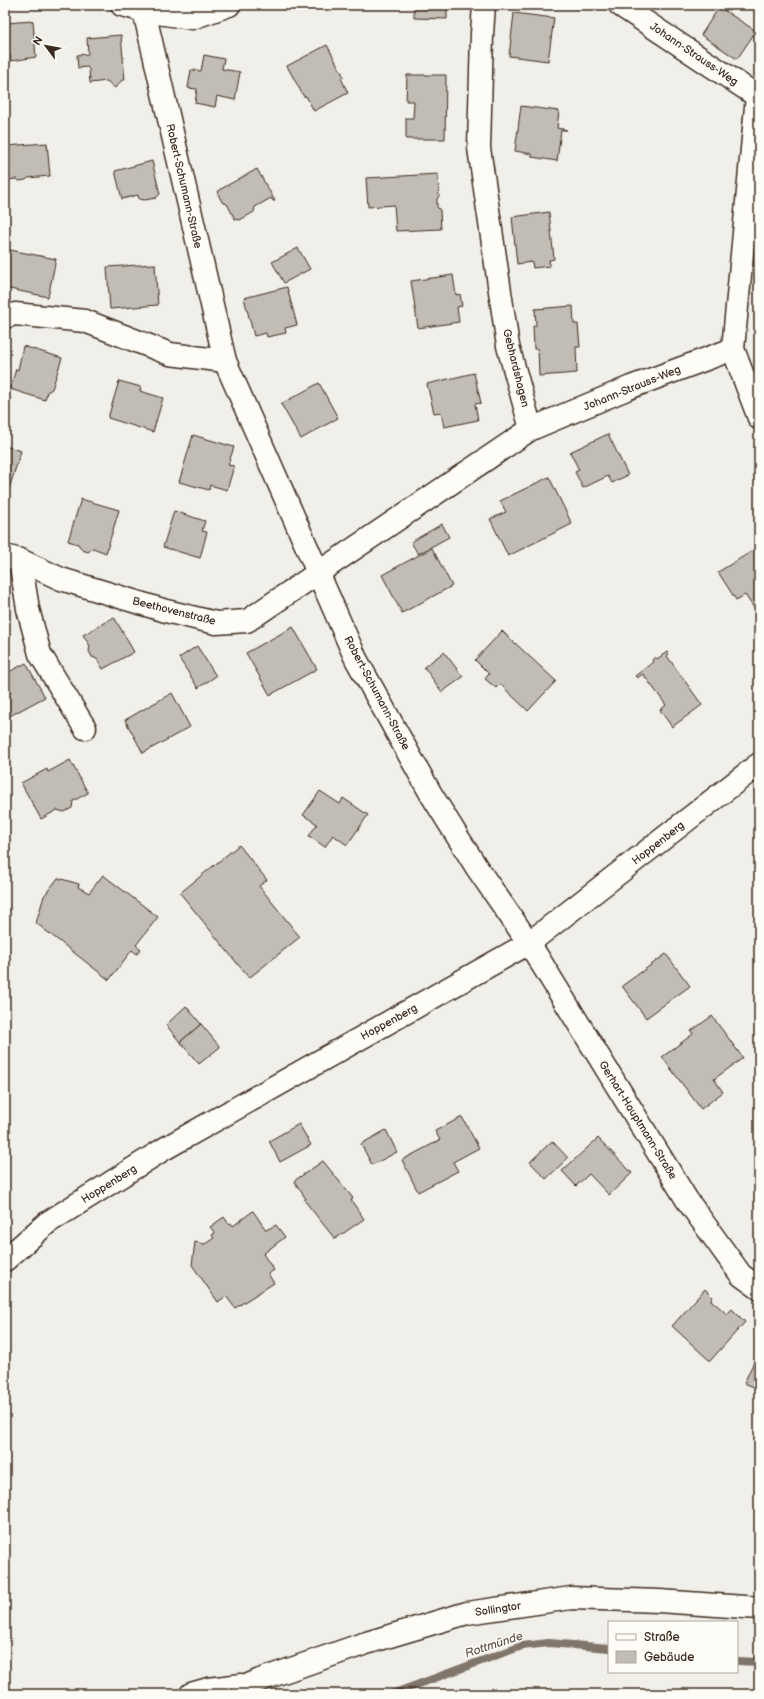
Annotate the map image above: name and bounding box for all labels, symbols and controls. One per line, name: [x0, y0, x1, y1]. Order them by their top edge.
street label: Johann-Strauss-Weg: [647, 20, 741, 88]
north arrow: [26, 26, 66, 66]
text: N: [30, 34, 46, 48]
street label: Robert-Schumann-Straße: [163, 122, 205, 250]
street label: Gebhardshagen: [500, 328, 532, 408]
street label: Johann-Strauss-Weg: [582, 363, 682, 413]
street label: Beethovenstraße: [131, 594, 218, 628]
street label: Robert-Schumann-Straße: [341, 634, 413, 753]
street label: Hoppenberg: [629, 819, 687, 867]
street label: Hoppenberg: [358, 1001, 420, 1043]
street label: Gerhart-Hauptmann-Straße: [596, 1058, 680, 1182]
street label: Hoppenberg: [79, 1162, 139, 1206]
street label: Sollingtor: [474, 1599, 523, 1619]
legend: [608, 1621, 738, 1673]
water label: Rottmünde: [463, 1629, 525, 1661]
text: Straße: [644, 1630, 680, 1645]
text: Gebäude: [644, 1650, 694, 1665]

